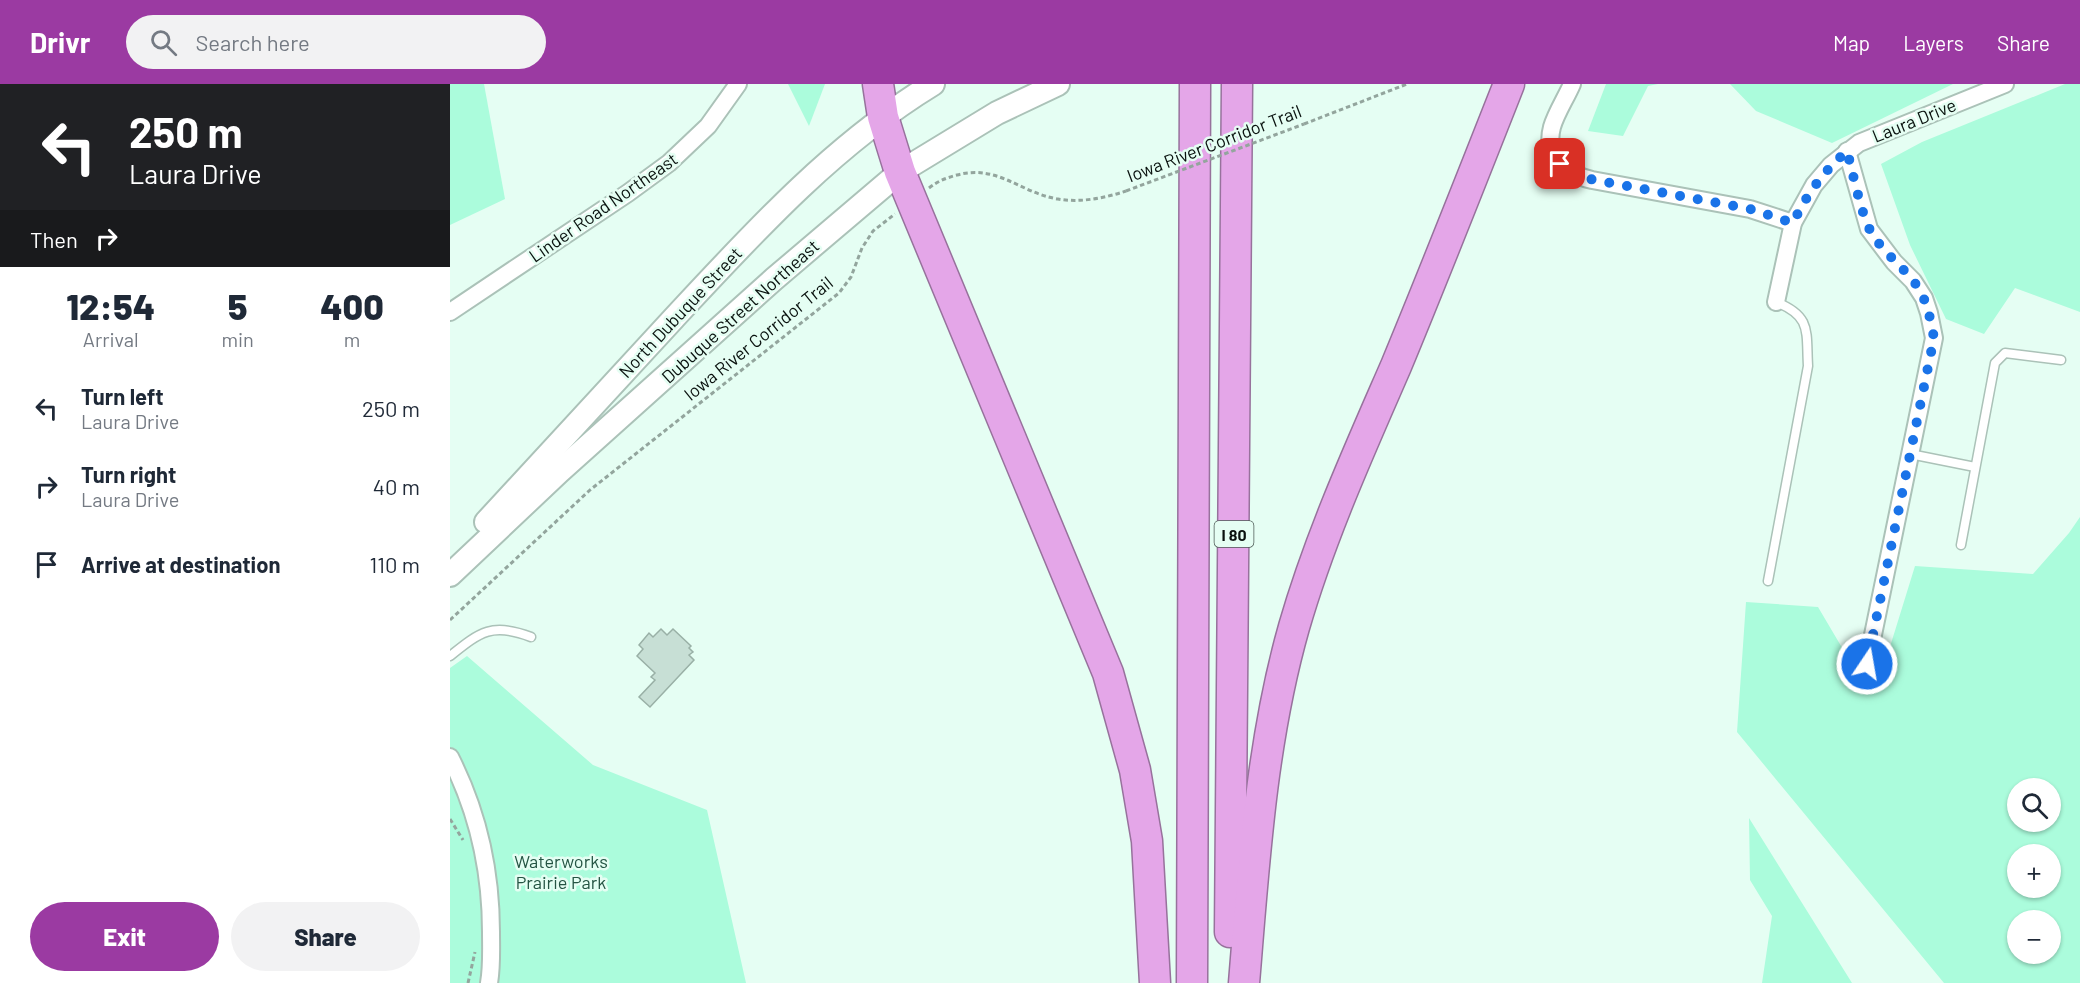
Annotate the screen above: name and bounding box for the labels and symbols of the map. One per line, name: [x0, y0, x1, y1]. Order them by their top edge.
street label: Laura Drive: [1869, 93, 1959, 147]
street label: Iowa River Corridor Trail: [1124, 100, 1304, 186]
pin: [1534, 138, 1585, 189]
street label: Linder Road Northeast: [525, 147, 681, 267]
street label: Dubuque Street Northeast: [657, 234, 823, 388]
street label: North Dubuque Street: [614, 242, 746, 382]
street label: Iowa River Corridor Trail: [679, 271, 837, 405]
road number: I 80: [1214, 521, 1254, 547]
position arrow: [1835, 632, 1899, 696]
park label: Waterworks Prairie Park: [514, 850, 608, 893]

